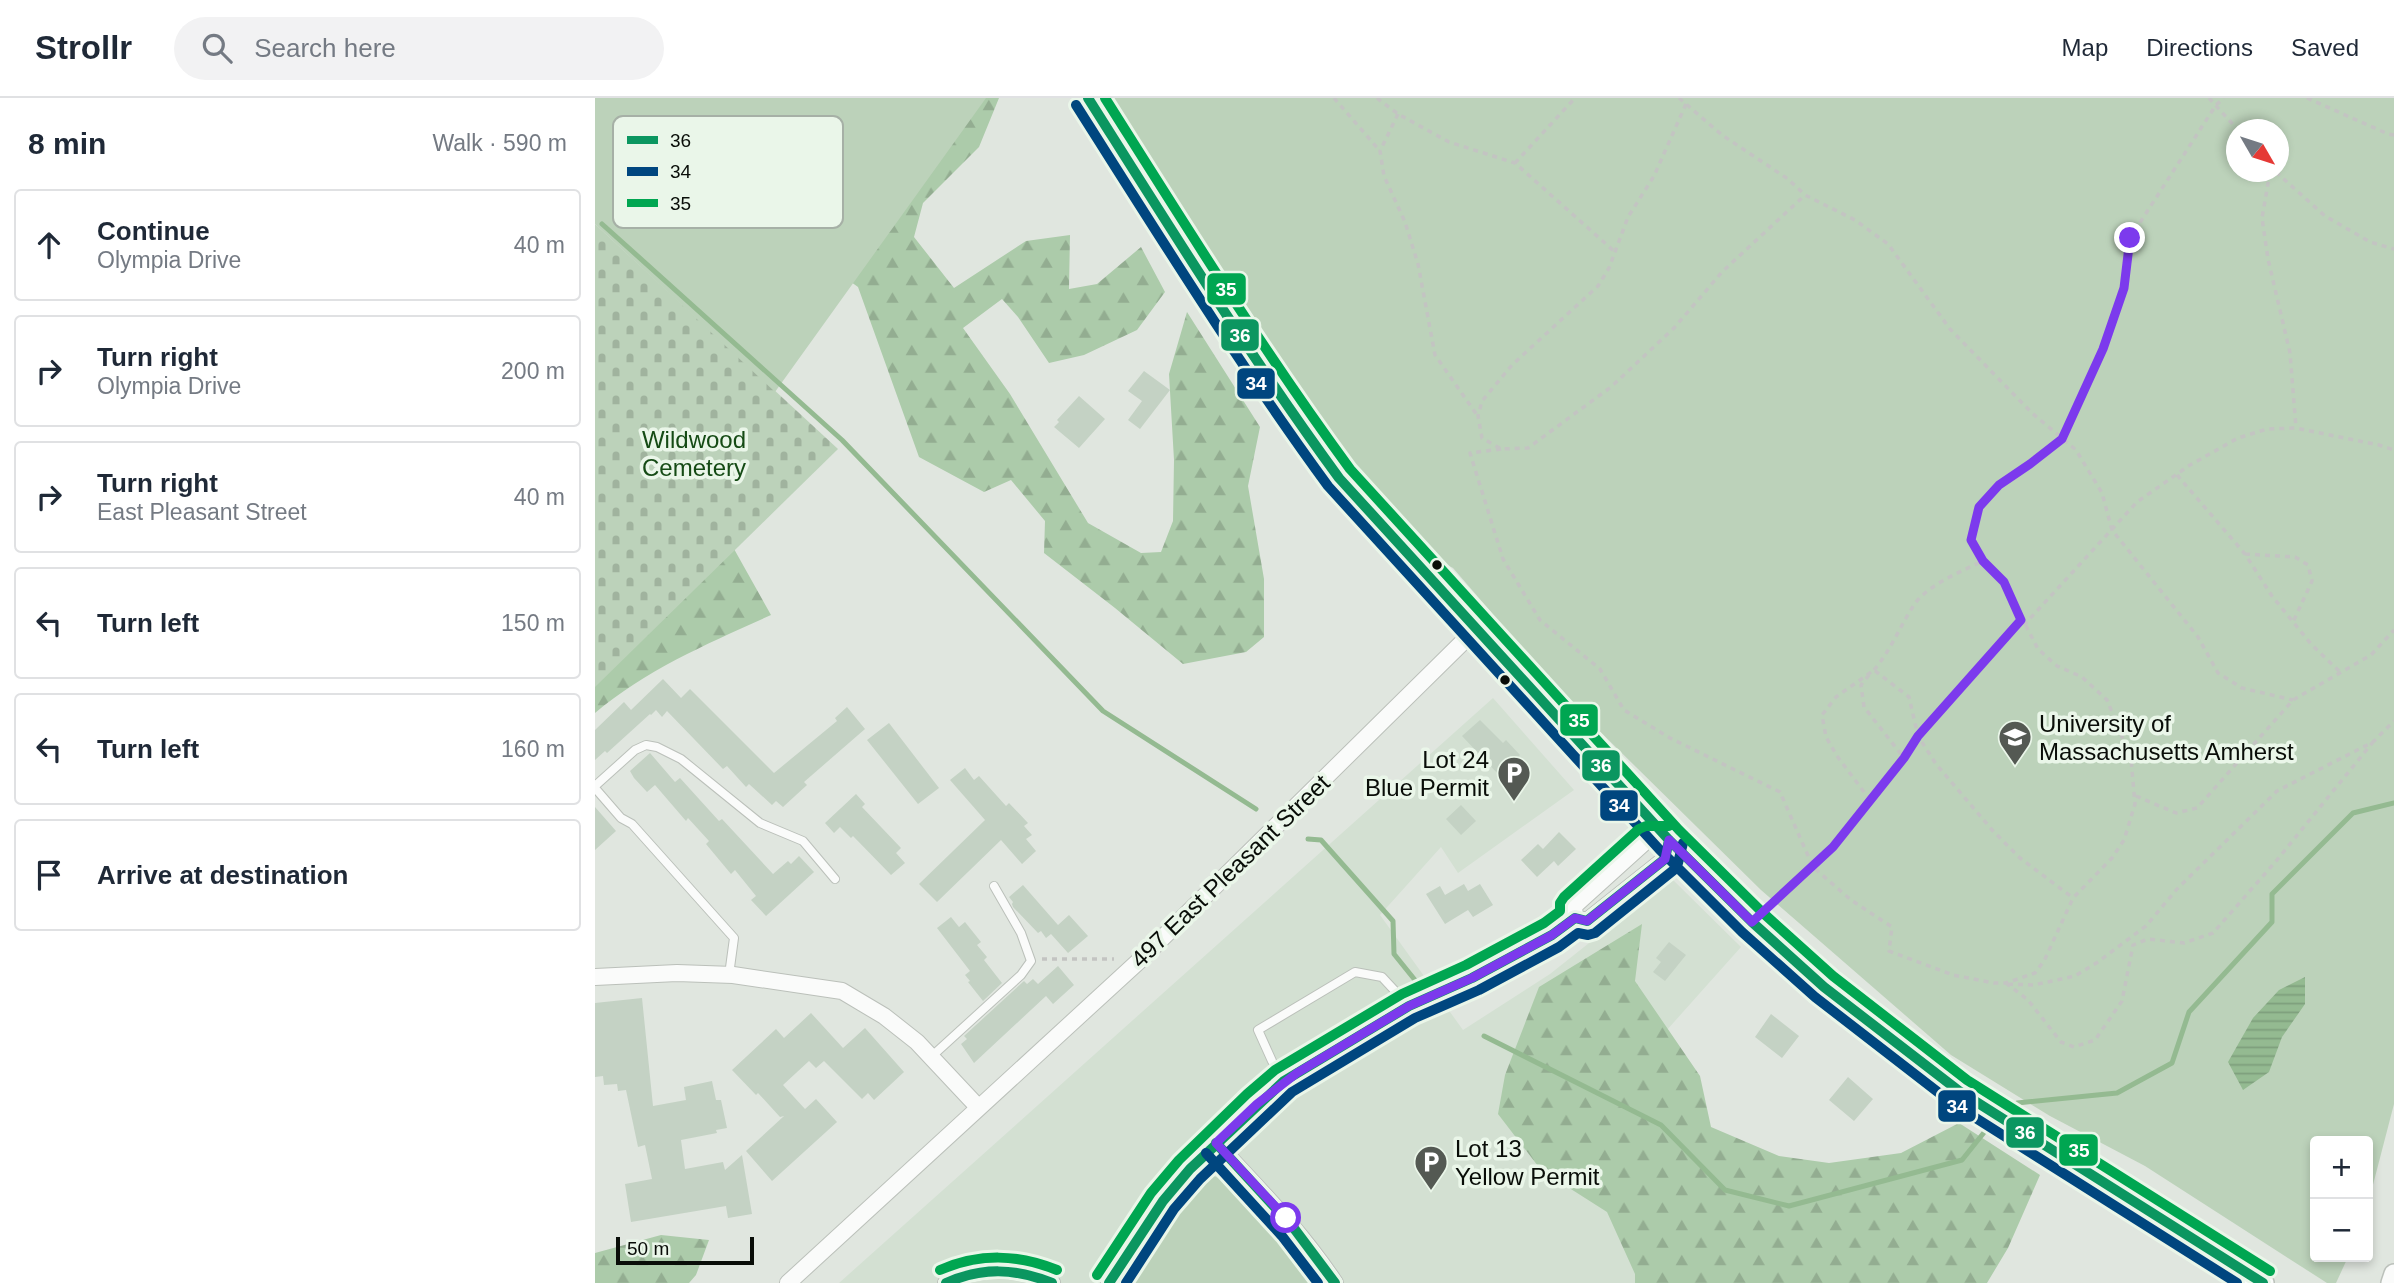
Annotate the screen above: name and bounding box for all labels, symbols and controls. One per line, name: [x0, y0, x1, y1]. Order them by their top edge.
search box: [174, 17, 664, 80]
text: Strollr: [35, 29, 132, 66]
icon: search: [198, 29, 236, 67]
text: Search here: [254, 33, 396, 63]
text: Map: [2062, 34, 2108, 61]
text: Directions: [2146, 34, 2253, 61]
text: Saved: [2291, 34, 2359, 61]
legend: [613, 116, 843, 228]
north arrow: [2226, 119, 2289, 182]
text: 8 min: [28, 127, 106, 160]
text: Walk · 590 m: [432, 130, 567, 156]
text: 36: [670, 130, 691, 151]
text: 34: [670, 161, 692, 182]
text: 35: [670, 193, 691, 214]
text: Continue: [97, 216, 210, 246]
route end: [2114, 222, 2145, 253]
icon: ahead: [30, 226, 68, 264]
text: 40 m: [514, 232, 565, 258]
text: Olympia Drive: [97, 247, 241, 273]
line badge: 35: [1206, 272, 1247, 306]
text: 35: [1215, 279, 1237, 300]
line badge: 36: [1220, 318, 1260, 352]
text: 36: [1229, 325, 1251, 346]
text: Turn right: [97, 342, 218, 372]
icon: right: [30, 352, 68, 390]
text: 200 m: [501, 358, 565, 384]
line badge: 34: [1236, 367, 1276, 400]
text: Olympia Drive: [97, 373, 241, 399]
text: 34: [1245, 373, 1267, 394]
park label: Wildwood Cemetery: [642, 426, 746, 481]
text: Turn right: [97, 468, 218, 498]
icon: right: [30, 478, 68, 516]
text: 40 m: [514, 484, 565, 510]
text: East Pleasant Street: [97, 499, 307, 525]
unlabelled marker: [1430, 558, 1444, 572]
icon: left: [30, 604, 68, 642]
text: Turn left: [97, 608, 199, 638]
text: 150 m: [501, 610, 565, 636]
unlabelled marker: [1498, 673, 1512, 687]
line badge: 35: [1559, 703, 1599, 737]
text: 35: [1568, 710, 1590, 731]
place label: University of Massachusetts Amherst: [2039, 710, 2294, 765]
school or university icon: University of Massachusetts Amherst: [1996, 718, 2034, 767]
icon: left: [30, 730, 68, 768]
text: Turn left: [97, 734, 199, 764]
text: 160 m: [501, 736, 565, 762]
place label: Lot 24 Blue Permit: [1365, 746, 1489, 801]
line badge: 36: [1581, 749, 1621, 782]
parking icon: Lot 24 Blue Permit: [1495, 754, 1533, 803]
text: 36: [1590, 755, 1612, 776]
street label: 497 East Pleasant Street: [1125, 769, 1335, 973]
line badge: 34: [1599, 789, 1639, 822]
text: 34: [1608, 795, 1630, 816]
icon: arrive: [30, 856, 68, 894]
text: Arrive at destination: [97, 860, 348, 890]
line badge: 34: [1937, 1089, 1977, 1123]
text: 34: [1946, 1096, 1968, 1117]
line badge: 36: [2005, 1116, 2045, 1149]
text: 36: [2014, 1122, 2036, 1143]
line badge: 35: [2058, 1133, 2099, 1167]
place label: Lot 13 Yellow Permit: [1455, 1135, 1600, 1190]
map controls: [2310, 1136, 2373, 1262]
button: +: [2310, 1136, 2373, 1199]
text: 35: [2068, 1140, 2090, 1161]
parking icon: Lot 13 Yellow Permit: [1412, 1143, 1450, 1192]
button: −: [2310, 1199, 2373, 1262]
route start: [1270, 1202, 1301, 1233]
scale bar: [616, 1234, 754, 1266]
text: 50 m: [627, 1238, 669, 1259]

